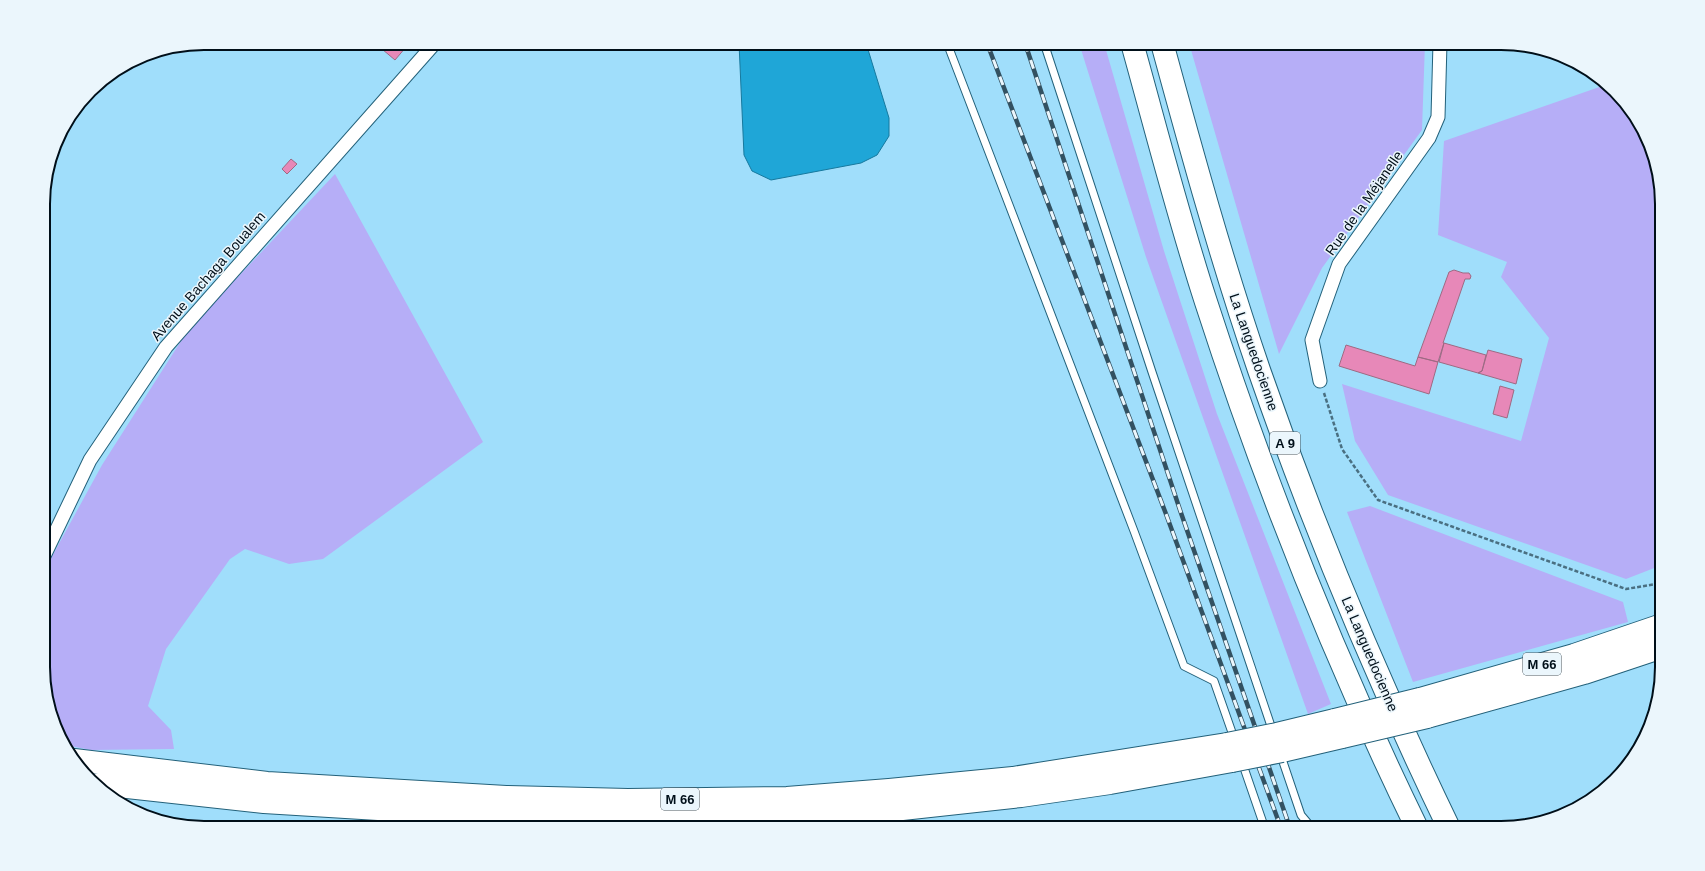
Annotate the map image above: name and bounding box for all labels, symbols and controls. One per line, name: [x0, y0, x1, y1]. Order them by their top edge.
street label: Rue de la Méjanelle: [1322, 148, 1406, 258]
street label: Avenue Bachaga Boualem: [148, 208, 268, 344]
street label: La Languedocienne: [1226, 291, 1282, 413]
road number: A 9: [1270, 432, 1300, 454]
street label: La Languedocienne: [1339, 594, 1401, 714]
road number: M 66: [1523, 653, 1561, 675]
road number: M 66: [661, 788, 699, 810]

